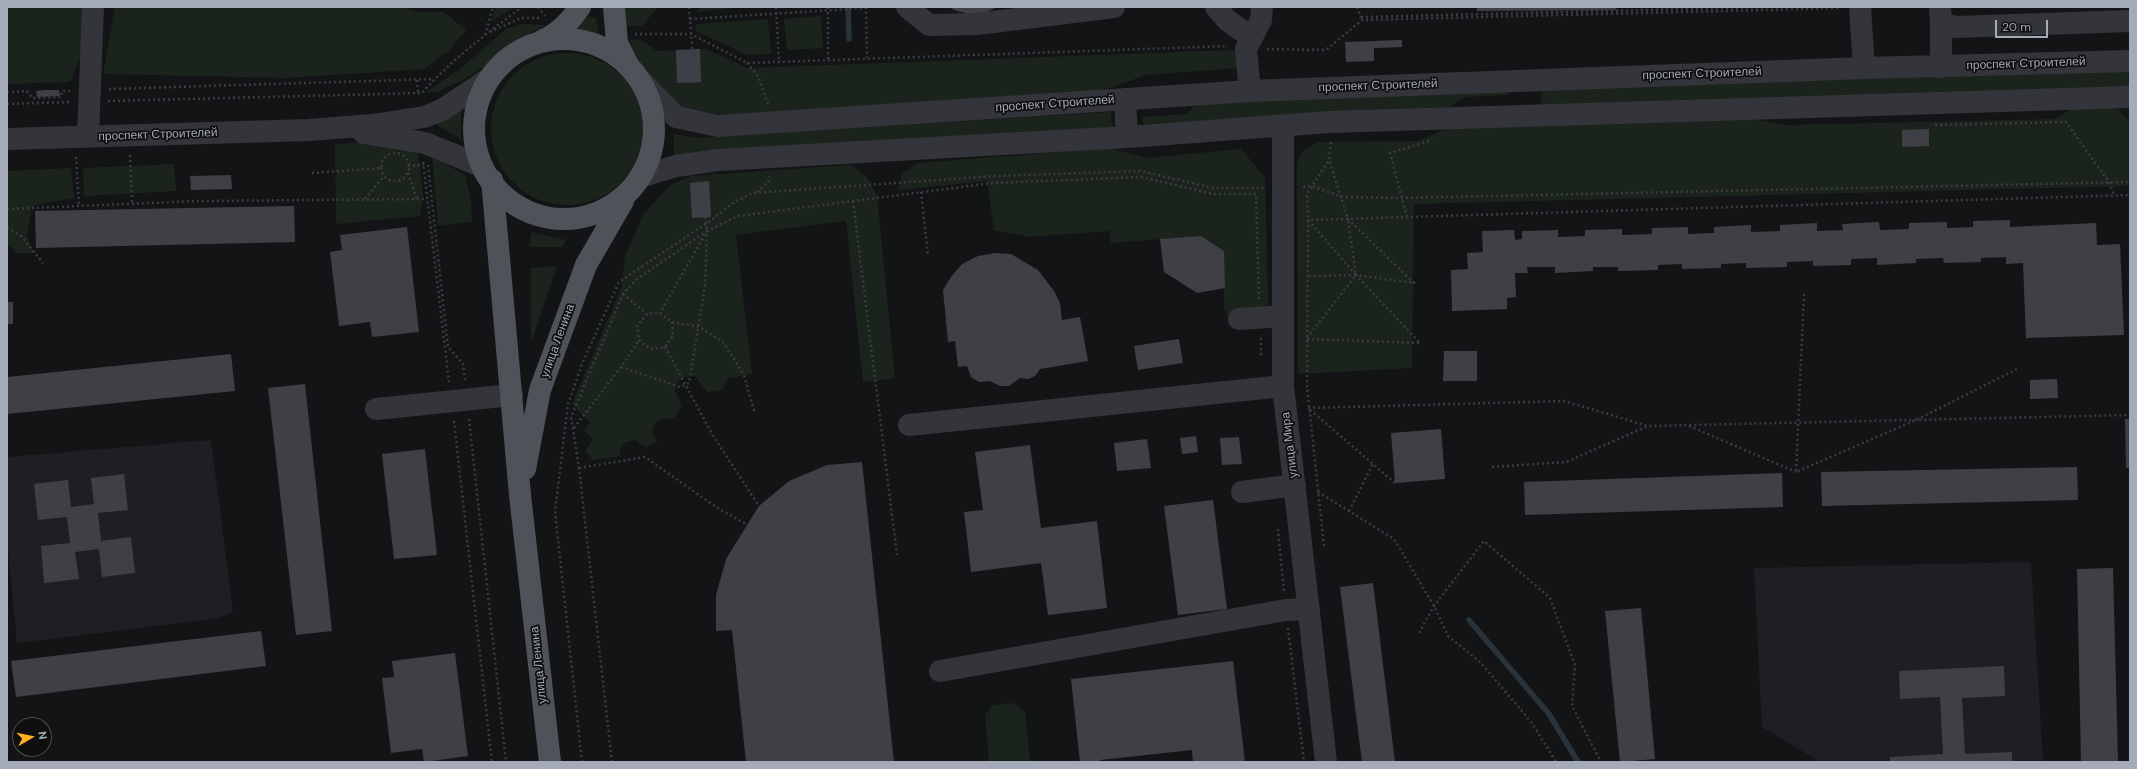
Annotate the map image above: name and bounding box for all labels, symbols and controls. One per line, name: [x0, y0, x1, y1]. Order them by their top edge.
scale bar: [1997, 12, 2050, 38]
text: 20 m: [2002, 19, 2031, 35]
street label: проспект Строителей: [1966, 55, 2086, 73]
street label: проспект Строителей: [1642, 65, 1762, 83]
street label: проспект Строителей: [1318, 77, 1438, 95]
street label: проспект Строителей: [995, 93, 1115, 115]
street label: проспект Строителей: [98, 126, 218, 144]
street label: улица Ленина: [538, 302, 578, 380]
street label: улица Мира: [1279, 411, 1301, 479]
street label: улица Ленина: [528, 626, 550, 704]
north arrow: [12, 717, 52, 757]
text: N: [35, 730, 50, 740]

